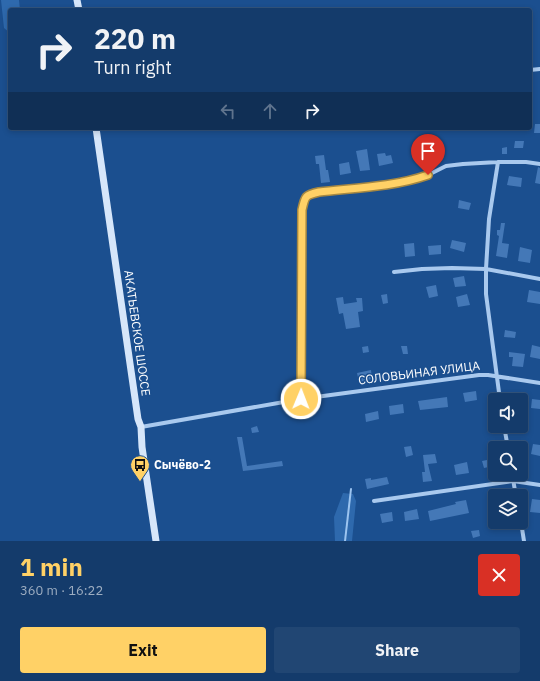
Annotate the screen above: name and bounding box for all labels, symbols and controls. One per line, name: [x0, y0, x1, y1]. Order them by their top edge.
text: 220 m: [94, 20, 176, 57]
icon: right: [28, 24, 80, 76]
text: Turn right: [94, 56, 172, 79]
icon: left: [217, 100, 239, 122]
icon: ahead: [259, 100, 281, 122]
icon: right: [301, 100, 323, 122]
pin: [411, 134, 445, 175]
icon: arrive: [417, 140, 439, 162]
street label: АКАТЬЕВСКОЕ ШОССЕ: [121, 269, 154, 397]
street label: СОЛОВЬИНАЯ УЛИЦА: [357, 358, 481, 387]
position arrow: [280, 378, 322, 420]
map controls: [488, 393, 528, 529]
button: sound: [488, 393, 528, 433]
button: search: [488, 441, 528, 481]
bus stop icon: Сычёво-2: [129, 454, 151, 482]
place label: Сычёво-2: [154, 457, 211, 472]
button: layers: [488, 489, 528, 529]
text: 1 min: [20, 551, 83, 583]
button: close: [478, 554, 520, 596]
text: 360 m · 16:22: [20, 582, 103, 599]
button: Exit: [20, 627, 266, 673]
button: Share: [274, 627, 520, 673]

